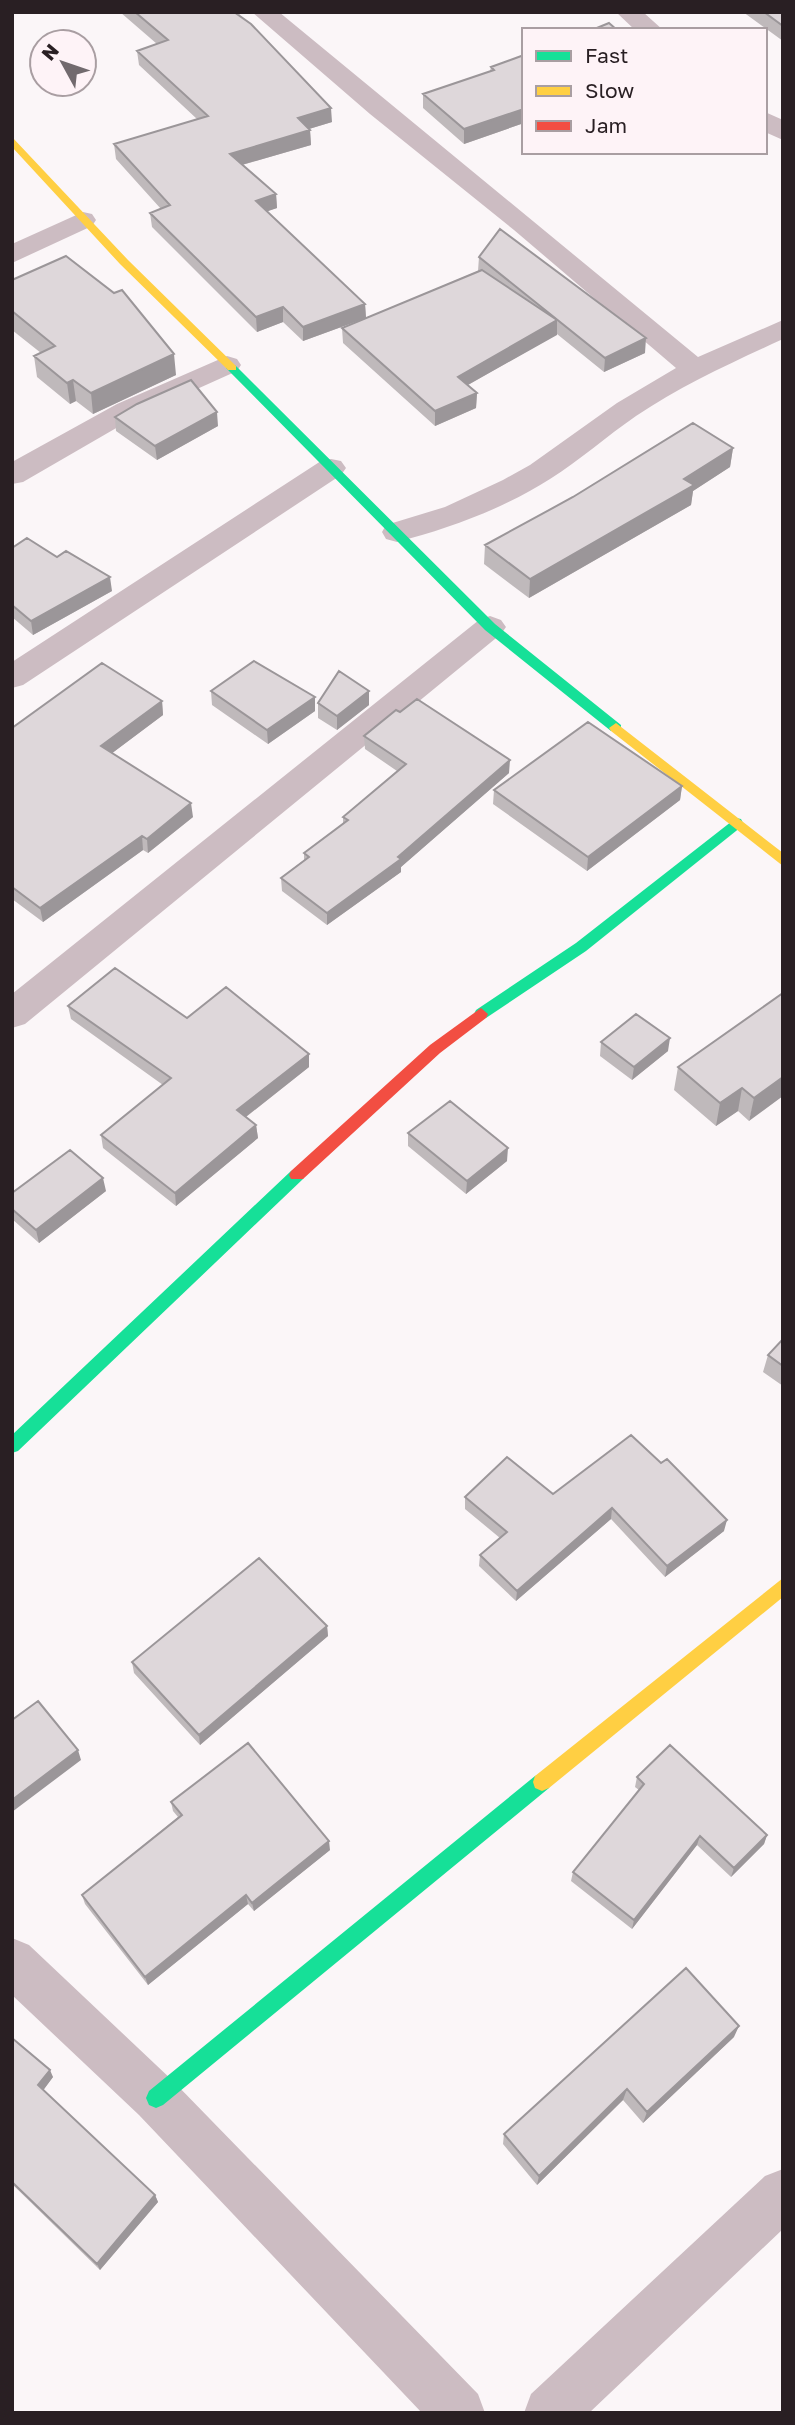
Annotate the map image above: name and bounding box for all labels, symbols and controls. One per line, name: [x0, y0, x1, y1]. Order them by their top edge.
north arrow: [28, 28, 98, 98]
legend: [522, 28, 767, 154]
text: N: [36, 39, 63, 65]
text: Fast: [585, 42, 628, 68]
text: Slow: [585, 77, 634, 103]
text: Jam: [585, 112, 627, 138]

